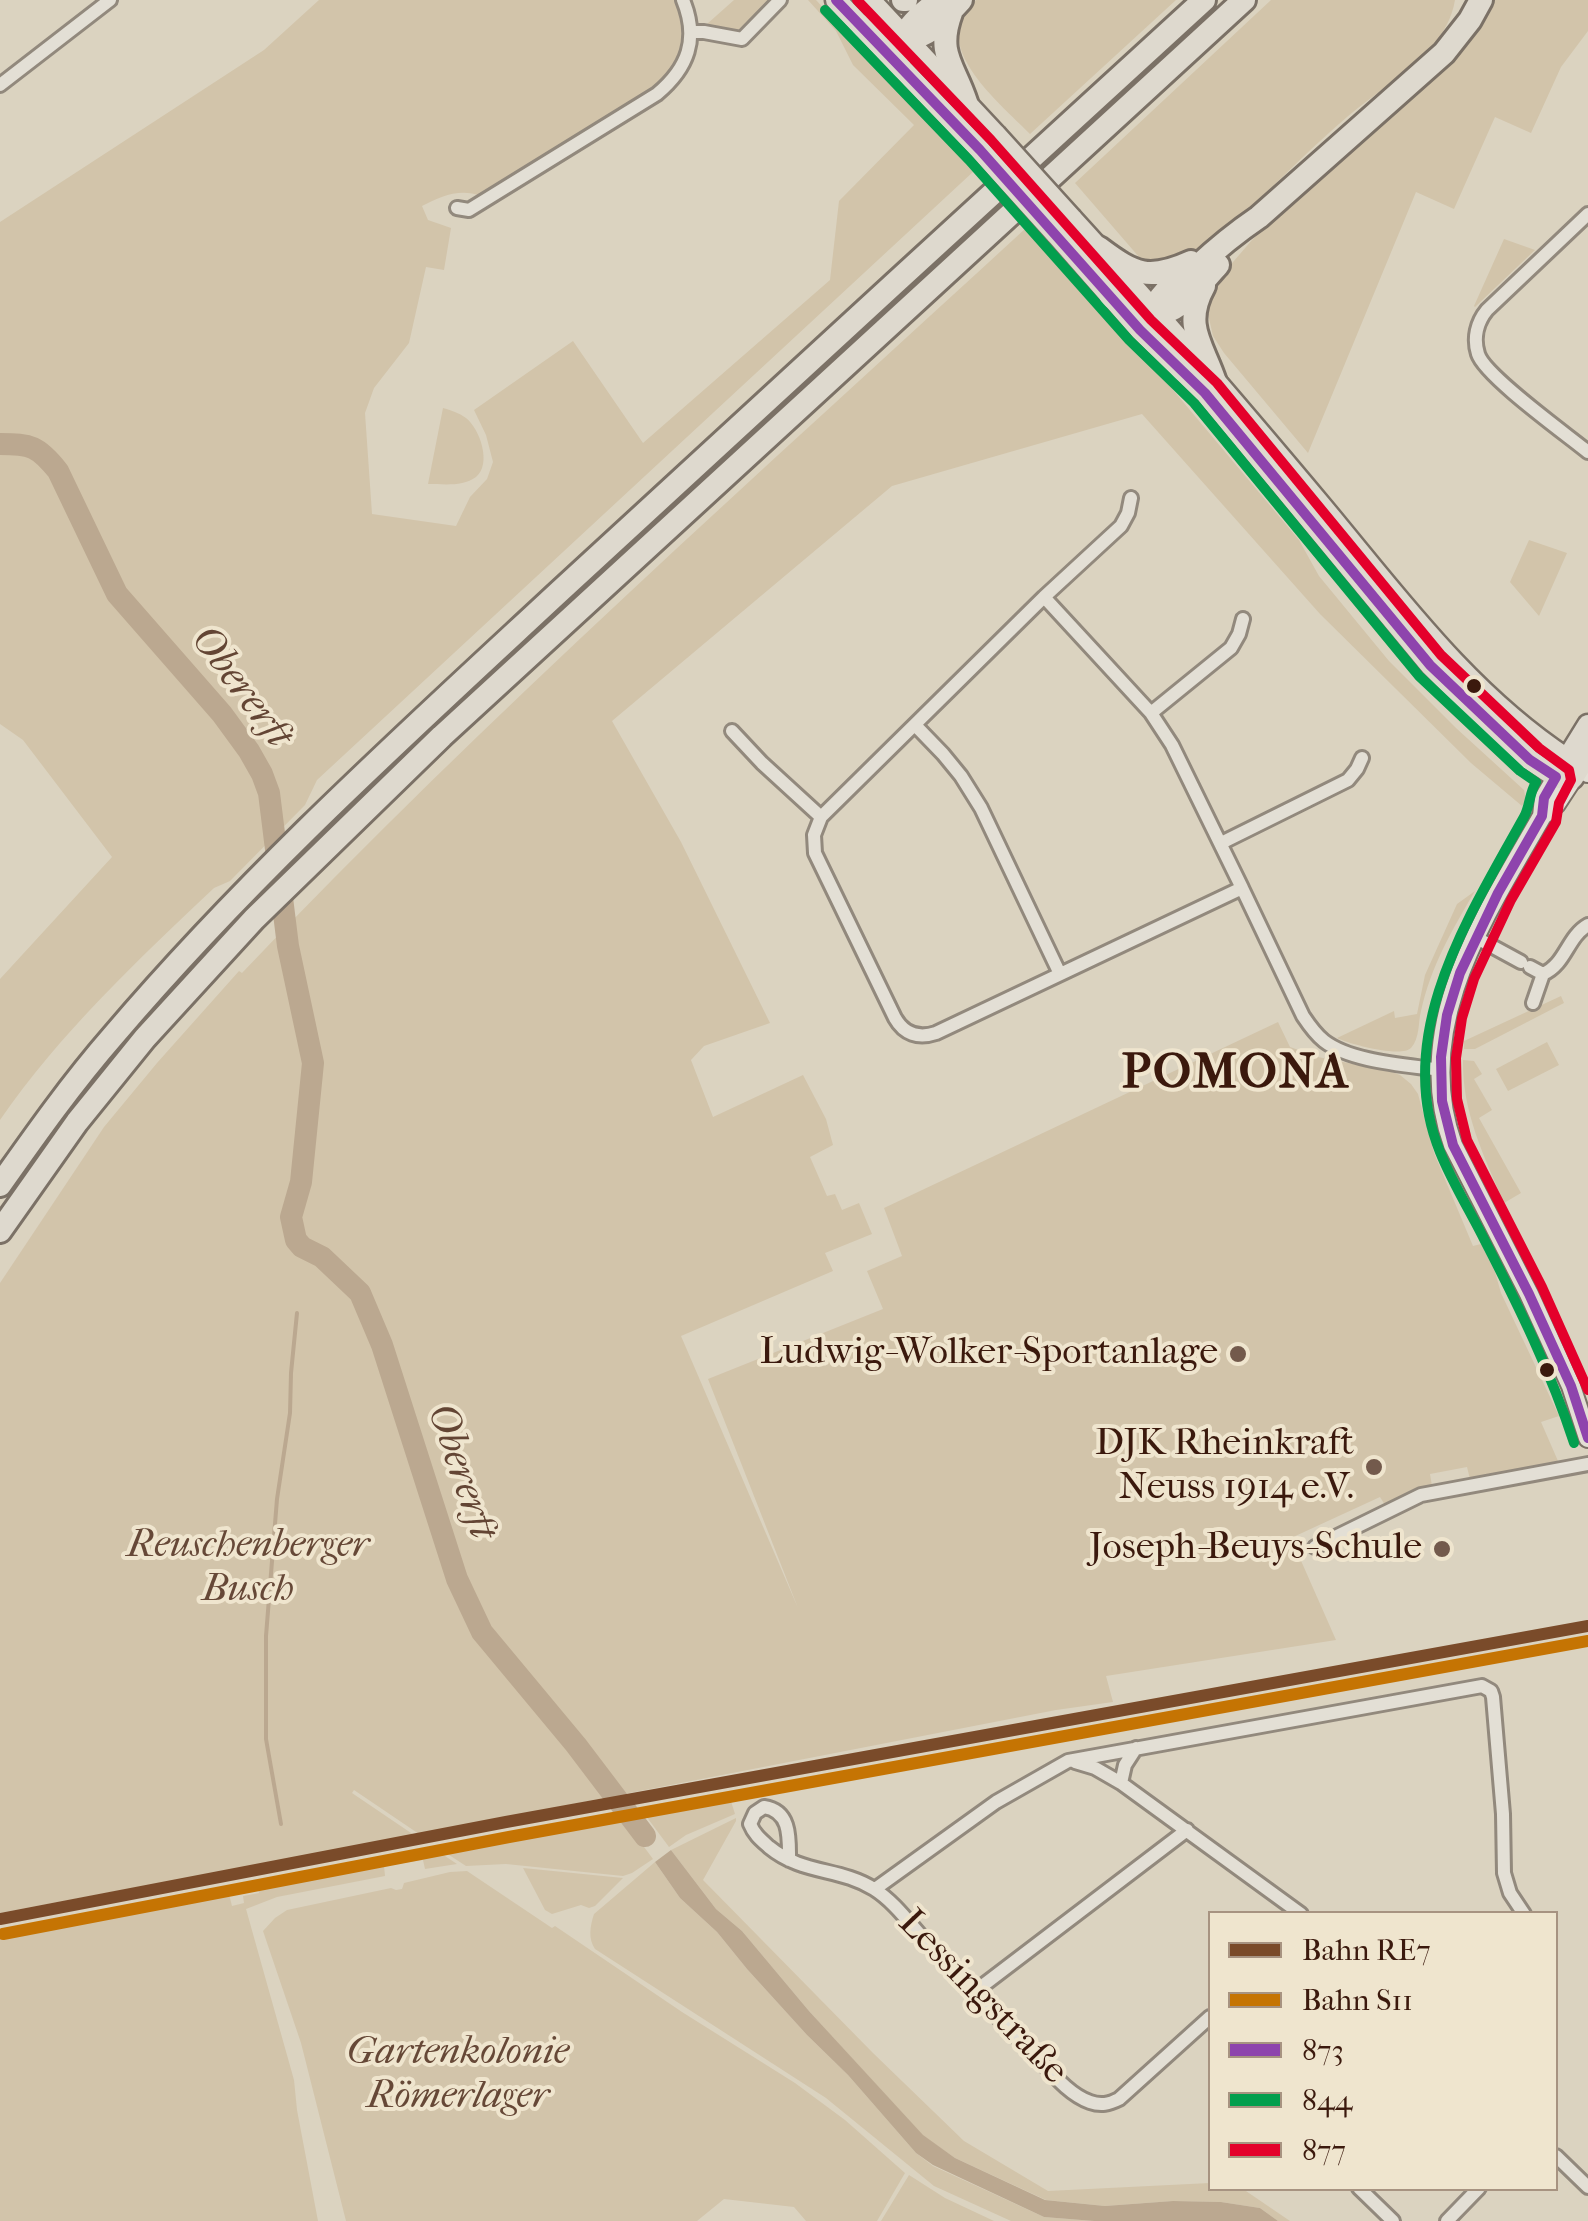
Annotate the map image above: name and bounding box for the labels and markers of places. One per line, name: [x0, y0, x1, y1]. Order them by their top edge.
unlabelled marker: [1464, 676, 1484, 696]
place label: Ludwig-Wolker-Sportanlage: [760, 1331, 1218, 1377]
marker: Ludwig-Wolker-Sportanlage: [1227, 1343, 1249, 1365]
unlabelled marker: [1537, 1360, 1557, 1380]
place label: DJK Rheinkraft Neuss 1914 e.V.: [1095, 1422, 1354, 1512]
marker: DJK Rheinkraft Neuss 1914 e.V.: [1363, 1456, 1385, 1478]
place label: Joseph-Beuys-Schule: [1089, 1526, 1422, 1572]
marker: Joseph-Beuys-Schule: [1431, 1538, 1453, 1560]

